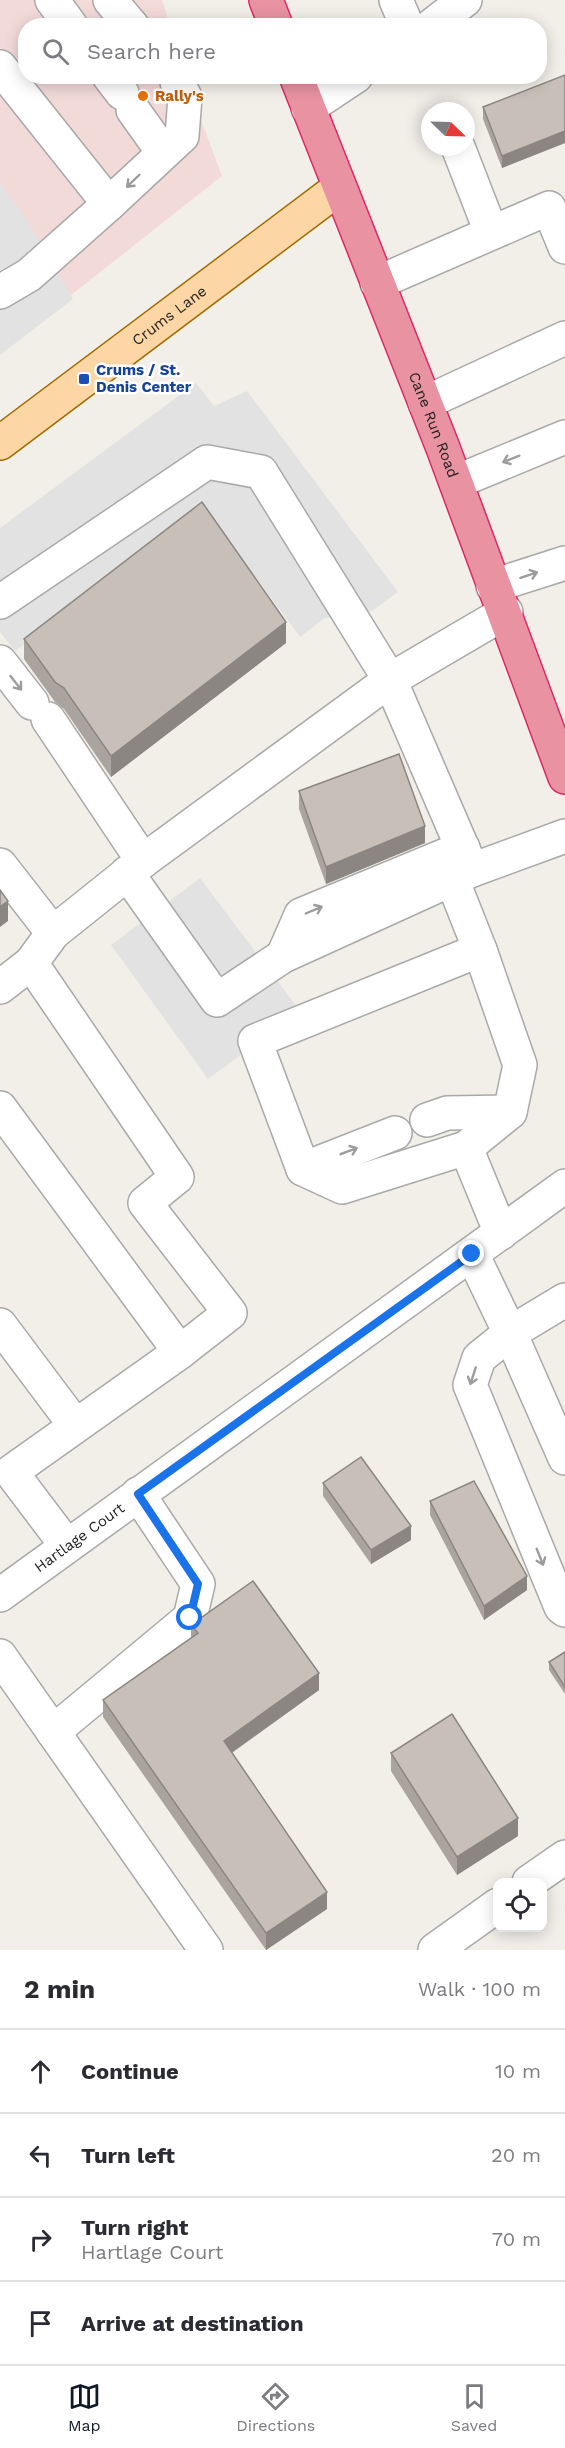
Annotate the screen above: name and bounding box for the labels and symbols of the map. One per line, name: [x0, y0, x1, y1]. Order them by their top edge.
place label: Rally's: [155, 87, 204, 105]
marker: Rally's: [136, 89, 150, 103]
north arrow: [421, 102, 475, 156]
one-way arrow: [126, 174, 141, 188]
street label: Crums Lane: [129, 282, 210, 349]
place label: Crums / St. Denis Center: [96, 361, 192, 396]
street label: Cane Run Road: [405, 369, 462, 480]
marker: Crums / St. Denis Center: [77, 372, 91, 386]
one-way arrow: [502, 454, 521, 465]
one-way arrow: [519, 568, 538, 579]
one-way arrow: [9, 674, 22, 690]
one-way arrow: [304, 904, 323, 915]
one-way arrow: [339, 1145, 358, 1156]
route end: [458, 1240, 484, 1266]
one-way arrow: [467, 1366, 478, 1385]
street label: Hartlage Court: [31, 1499, 128, 1576]
one-way arrow: [535, 1547, 546, 1565]
route start: [176, 1604, 202, 1630]

